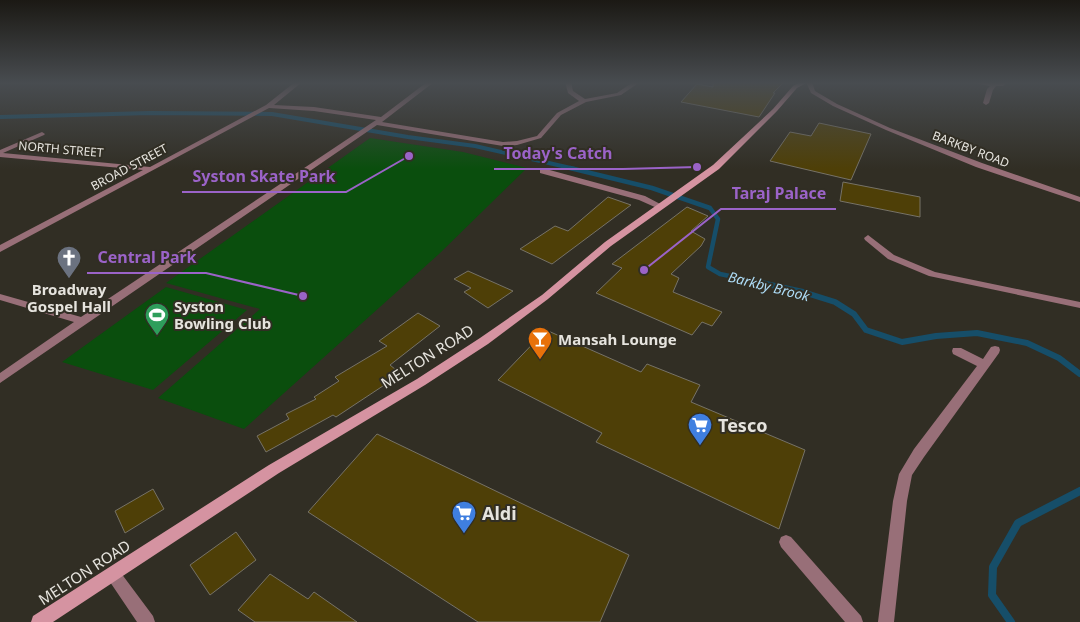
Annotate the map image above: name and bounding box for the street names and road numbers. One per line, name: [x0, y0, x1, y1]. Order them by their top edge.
street label: BARKBY ROAD: [930, 127, 1012, 172]
street label: NORTH STREET: [18, 137, 105, 161]
street label: BROAD STREET: [88, 139, 171, 194]
street label: MELTON ROAD: [377, 319, 477, 393]
street label: MELTON ROAD: [34, 535, 134, 609]

